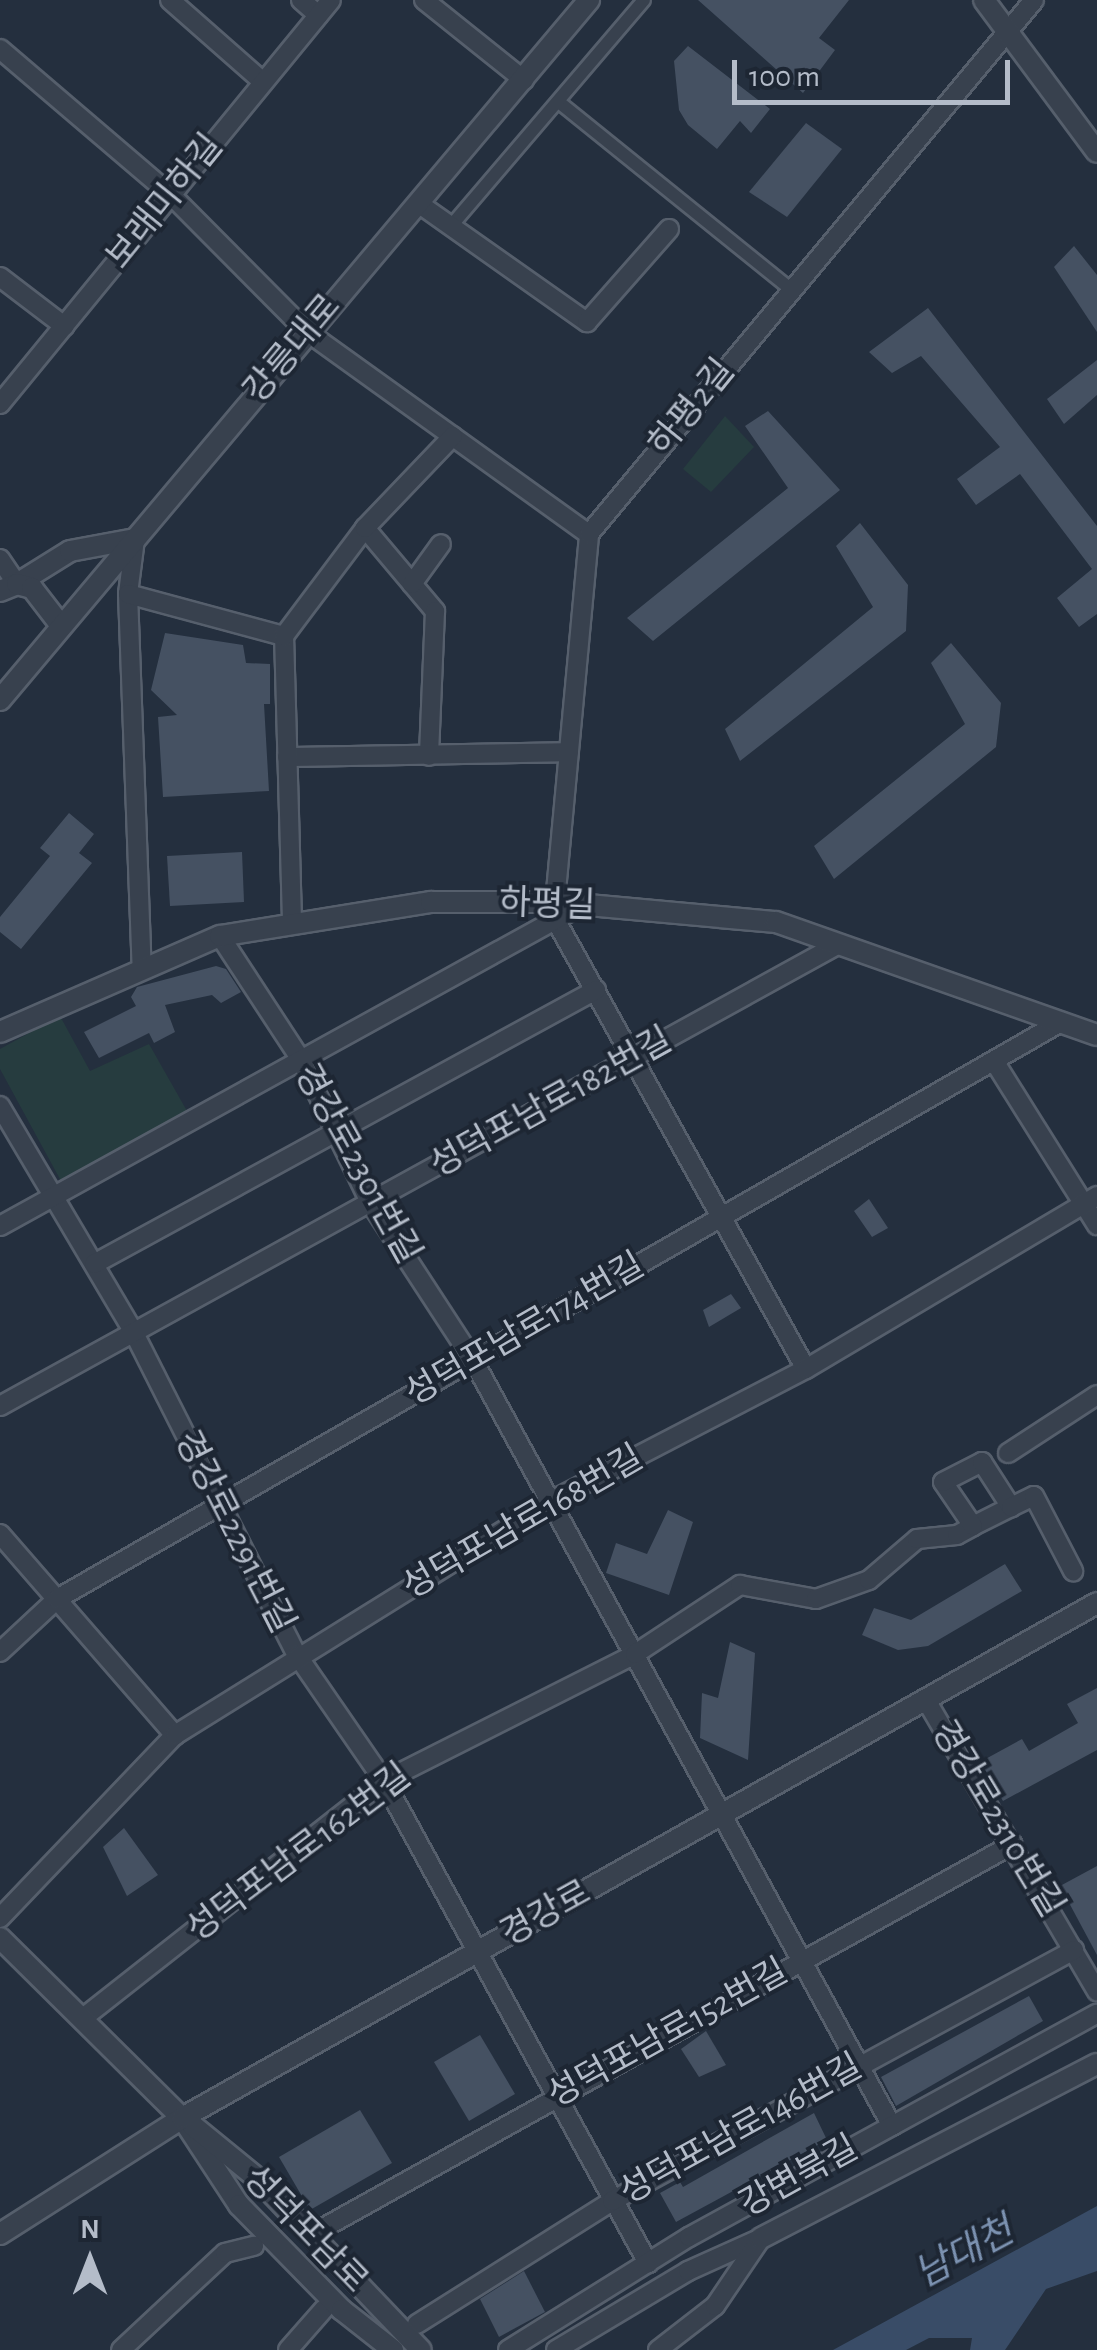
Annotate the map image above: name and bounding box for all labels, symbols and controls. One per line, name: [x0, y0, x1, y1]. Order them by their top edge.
scale bar: [737, 40, 1014, 102]
text: 100 m: [749, 62, 820, 92]
street label: 보래미하길: [98, 126, 232, 278]
street label: 강릉대로: [236, 286, 350, 412]
street label: 하평2길: [640, 351, 744, 465]
street label: 하평길: [498, 882, 596, 928]
street label: 성덕포남로182번길: [423, 1019, 679, 1187]
street label: 경강로2301번길: [285, 1057, 429, 1271]
street label: 성덕포남로174번길: [398, 1245, 652, 1415]
street label: 경강로2291번길: [165, 1424, 303, 1640]
street label: 성덕포남로168번길: [395, 1437, 651, 1609]
street label: 경강로2310번길: [922, 1713, 1072, 1925]
street label: 성덕포남로162번길: [179, 1755, 419, 1951]
street label: 경강로: [494, 1872, 598, 1956]
street label: 성덕포남로152번길: [541, 1951, 795, 2117]
street label: 성덕포남로146번길: [612, 2046, 870, 2214]
street label: 강변북길: [732, 2127, 866, 2227]
street label: 성덕포남로: [234, 2158, 376, 2302]
water label: 남대천: [908, 2209, 1022, 2299]
north arrow: [40, 2210, 140, 2310]
text: N: [80, 2216, 100, 2244]

